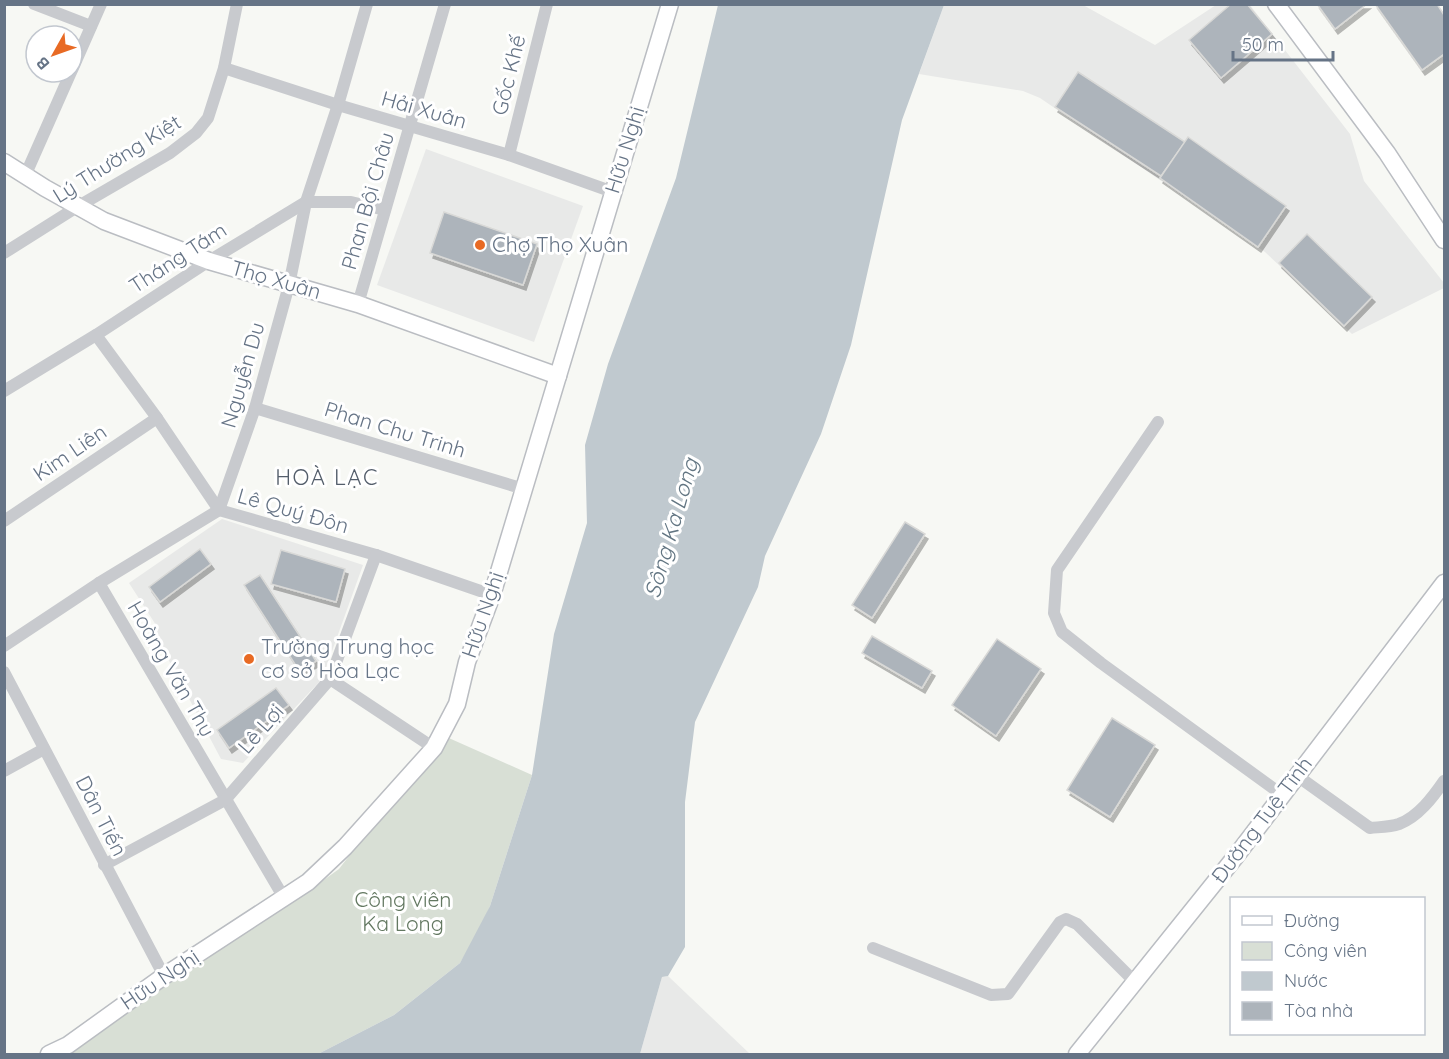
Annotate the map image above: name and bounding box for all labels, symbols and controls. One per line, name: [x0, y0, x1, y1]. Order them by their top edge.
north arrow: [24, 24, 84, 84]
scale bar: [1233, 24, 1334, 62]
street label: Gốc Khế: [486, 32, 531, 118]
text: 50 m: [1242, 33, 1284, 56]
text: B: [31, 53, 54, 74]
street label: Hải Xuân: [379, 84, 470, 134]
street label: Hữu Nghị: [599, 103, 650, 196]
street label: Lý Thường Kiệt: [48, 108, 185, 208]
street label: Phan Bội Châu: [335, 129, 399, 272]
street label: Tháng Tám: [124, 216, 231, 298]
place label: Chợ Thọ Xuân: [492, 231, 628, 257]
marker: Chợ Thọ Xuân: [473, 238, 487, 252]
street label: Thọ Xuân: [228, 254, 324, 304]
street label: Nguyễn Du: [215, 319, 270, 431]
street label: Phan Chu Trinh: [321, 395, 469, 463]
street label: Kim Liên: [28, 418, 111, 486]
water label: Sông Ka Long: [638, 454, 705, 601]
district label: HOÀ LẠC: [275, 463, 379, 491]
street label: Lê Quý Đôn: [235, 482, 352, 538]
street label: Hữu Nghị: [455, 568, 509, 661]
street label: Hoàng Văn Thụ: [123, 596, 221, 741]
place label: Trường Trung học cơ sở Hòa Lạc: [261, 633, 434, 683]
marker: Trường Trung học cơ sở Hòa Lạc: [242, 652, 256, 666]
street label: Lê Lợi: [232, 698, 289, 758]
street label: Đường Tuệ Tĩnh: [1205, 751, 1317, 888]
street label: Dân Tiến: [71, 771, 133, 860]
park label: Công viên Ka Long: [355, 886, 451, 936]
legend: [1230, 897, 1425, 1035]
text: Đường: [1284, 909, 1340, 932]
text: Công viên: [1284, 939, 1367, 962]
street label: Hữu Nghị: [115, 943, 204, 1015]
text: Nước: [1284, 969, 1328, 992]
text: Tòa nhà: [1284, 999, 1353, 1022]

